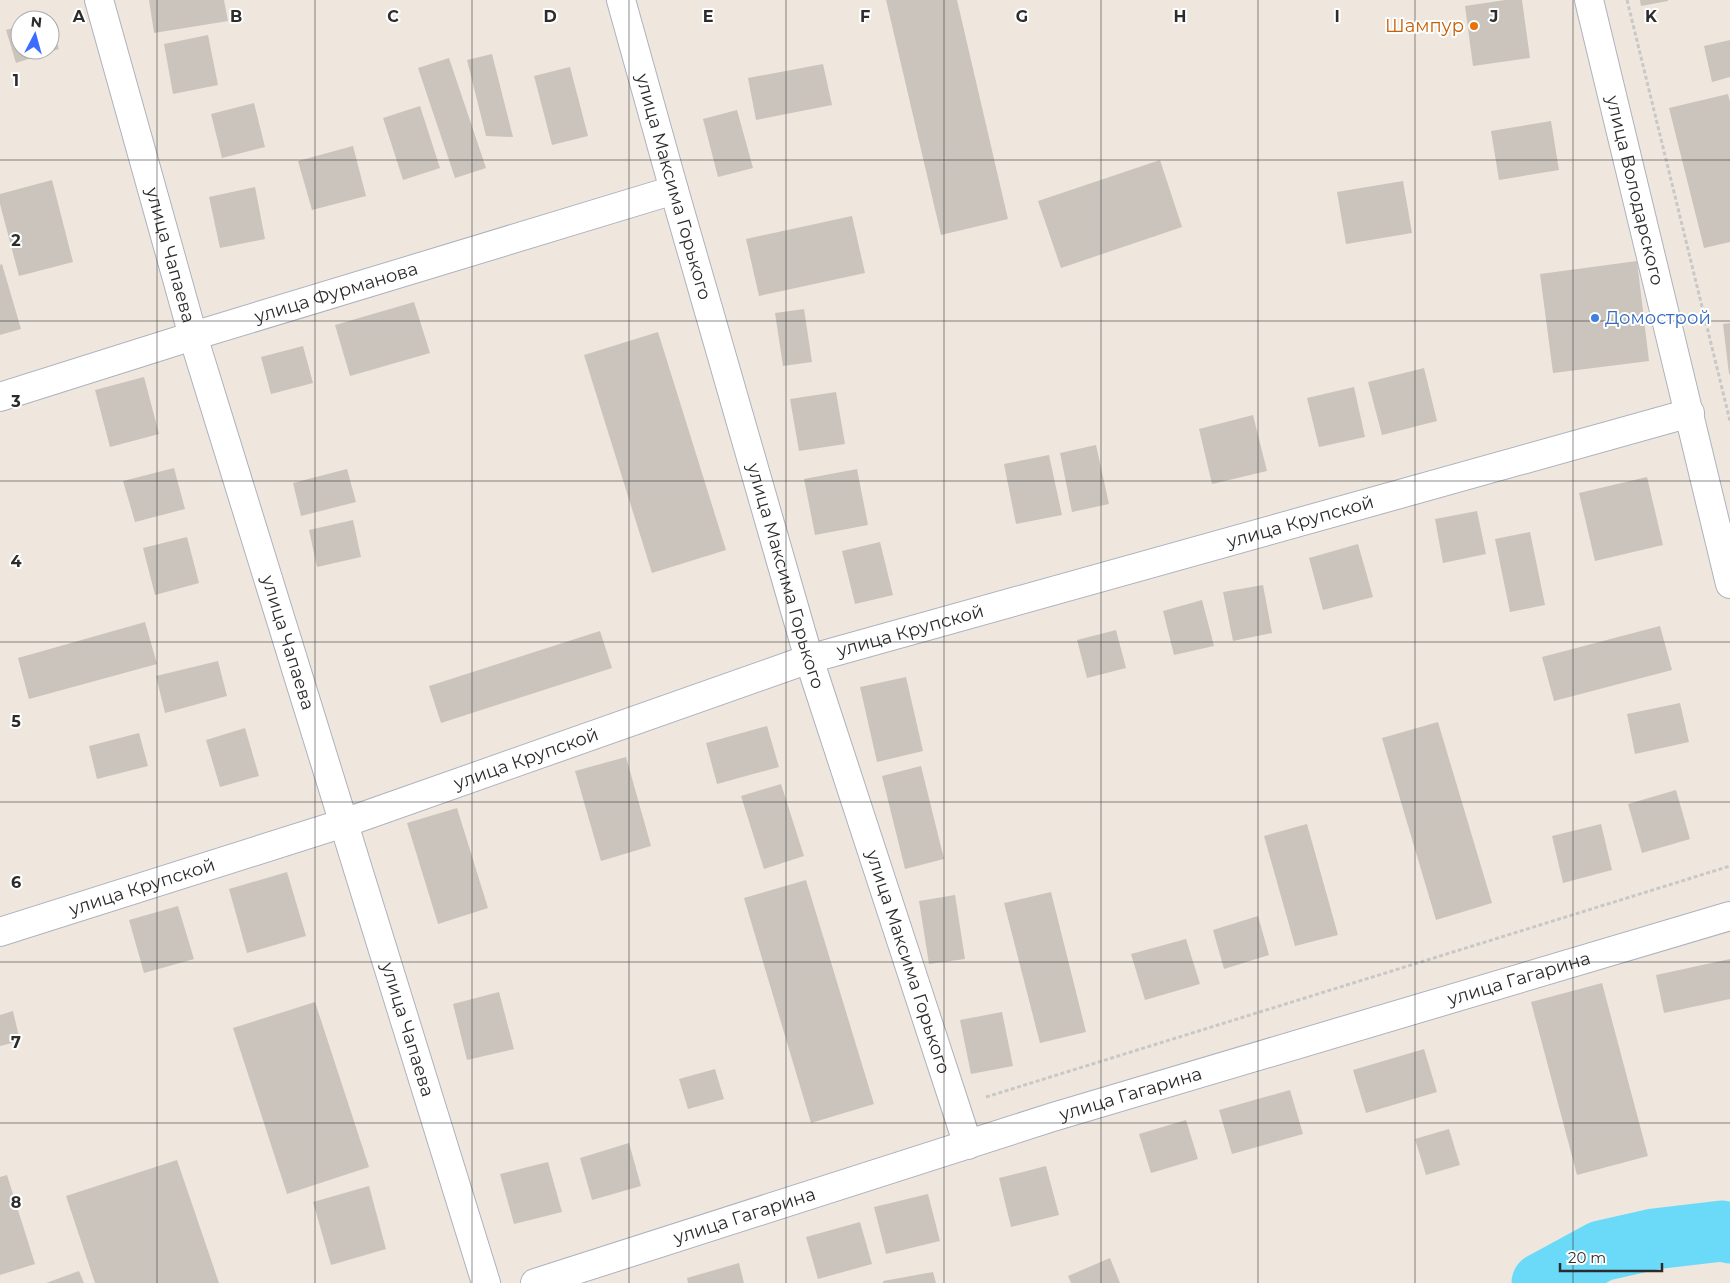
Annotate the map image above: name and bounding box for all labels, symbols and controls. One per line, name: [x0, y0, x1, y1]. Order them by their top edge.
text: A: [72, 7, 86, 26]
text: B: [230, 7, 242, 26]
text: C: [387, 7, 399, 26]
text: D: [543, 7, 557, 26]
text: E: [703, 7, 713, 26]
text: F: [860, 7, 870, 26]
text: G: [1016, 7, 1028, 26]
text: H: [1174, 7, 1186, 26]
text: I: [1334, 7, 1340, 26]
text: J: [1489, 7, 1498, 26]
text: K: [1645, 7, 1658, 26]
north arrow: [10, 10, 60, 60]
text: N: [30, 13, 43, 32]
place label: Шампур: [1385, 15, 1464, 37]
marker: Шампур: [1468, 20, 1480, 32]
street label: улица Максима Горького: [631, 70, 716, 302]
text: 1: [13, 71, 19, 90]
street label: улица Володарского: [1601, 92, 1669, 288]
street label: улица Чапаева: [141, 184, 200, 325]
text: 2: [11, 231, 21, 250]
street label: улица Фурманова: [251, 257, 421, 328]
place label: Домострой: [1605, 307, 1711, 329]
marker: Домострой: [1589, 312, 1601, 324]
text: 3: [10, 392, 21, 411]
street label: улица Максима Горького: [742, 460, 829, 692]
street label: улица Крупской: [1223, 491, 1376, 553]
text: 4: [10, 552, 22, 571]
street label: улица Чапаева: [256, 572, 319, 713]
street label: улица Крупской: [833, 600, 986, 662]
text: 5: [11, 712, 21, 731]
street label: улица Крупской: [450, 723, 601, 795]
street label: улица Максима Горького: [861, 846, 955, 1077]
street label: улица Крупской: [65, 854, 218, 921]
text: 6: [11, 873, 21, 892]
street label: улица Гагарина: [1444, 947, 1593, 1011]
street label: улица Чапаева: [376, 959, 439, 1100]
text: 7: [11, 1033, 21, 1052]
street label: улица Гагарина: [1056, 1062, 1205, 1126]
street label: улица Гагарина: [670, 1183, 818, 1249]
text: 8: [11, 1193, 21, 1212]
scale bar: [1560, 1240, 1662, 1272]
text: 20 m: [1568, 1248, 1606, 1267]

